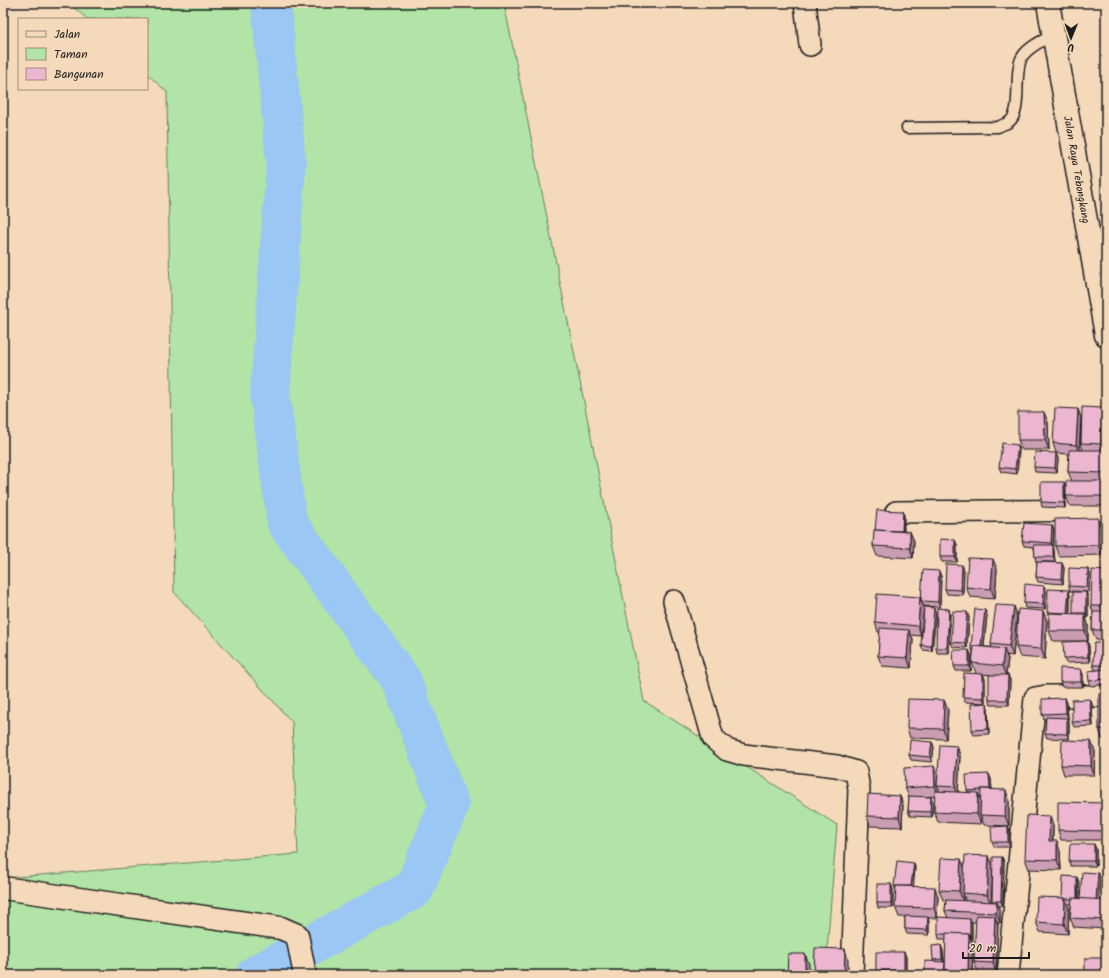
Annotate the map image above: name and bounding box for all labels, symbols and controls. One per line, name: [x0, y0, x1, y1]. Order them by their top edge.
legend: [18, 18, 148, 90]
north arrow: [1051, 18, 1091, 58]
text: Jalan: [54, 25, 80, 44]
text: U: [1067, 38, 1074, 56]
text: Taman: [54, 45, 88, 64]
text: Bangunan: [54, 65, 104, 84]
street label: Jalan Raya Tebongkang: [1058, 114, 1094, 225]
scale bar: [963, 934, 1029, 960]
text: 20 m: [969, 939, 997, 958]

